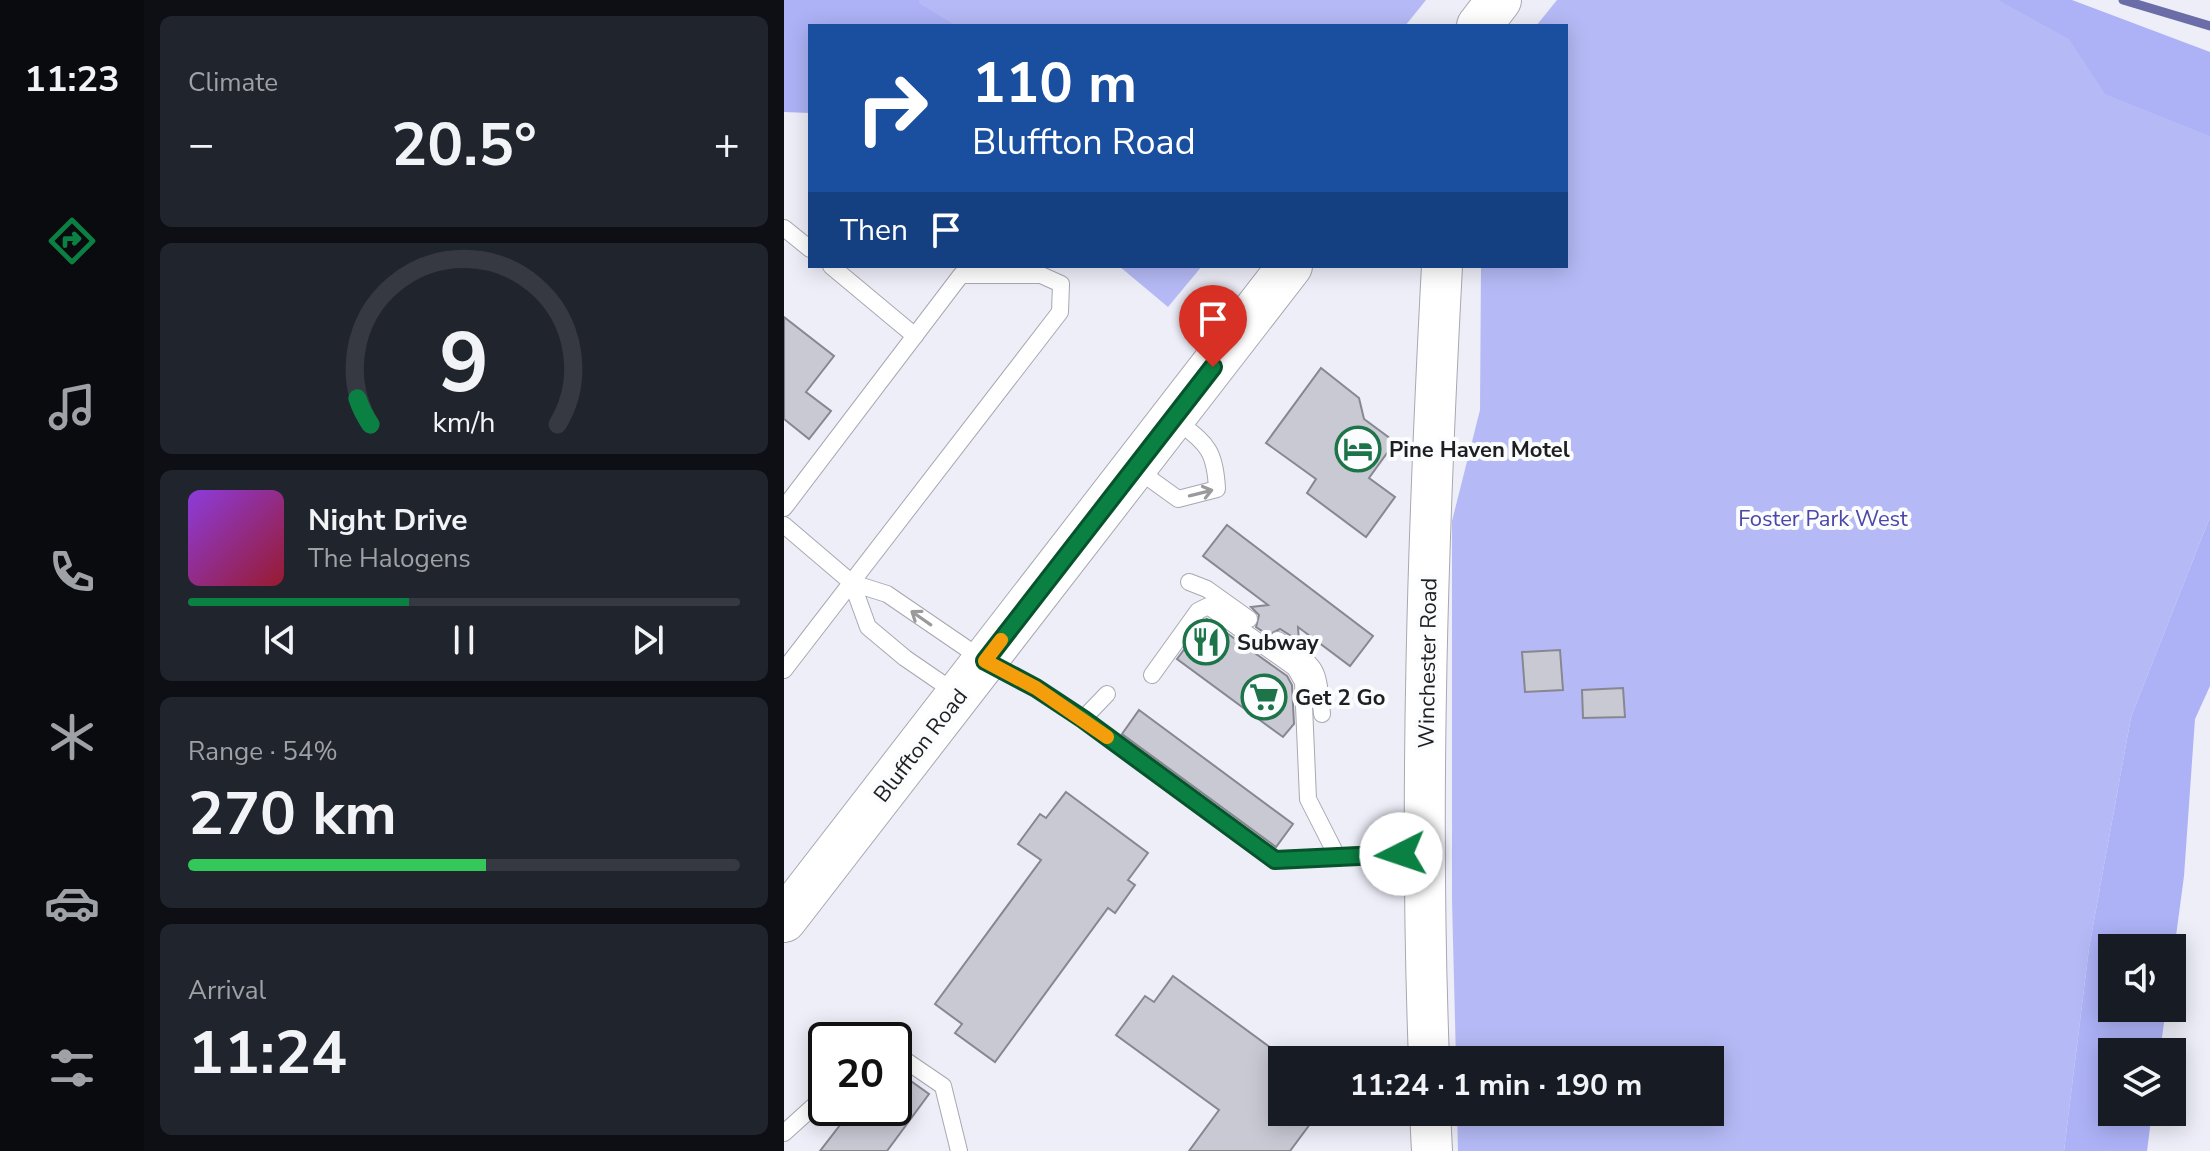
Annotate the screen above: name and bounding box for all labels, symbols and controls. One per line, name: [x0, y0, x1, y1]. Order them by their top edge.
text: 110 m: [972, 45, 1137, 122]
text: 11:23: [24, 55, 120, 104]
icon: right: [840, 56, 944, 160]
text: Climate: [188, 65, 278, 100]
text: 20.5°: [391, 104, 537, 186]
text: −: [188, 115, 214, 175]
text: +: [714, 115, 740, 175]
text: Bluffton Road: [972, 118, 1196, 167]
icon: arrive: [924, 208, 968, 252]
text: Then: [840, 210, 908, 251]
icon: directions: [44, 213, 100, 269]
pin: [1179, 285, 1247, 367]
icon: arrive: [1191, 297, 1235, 341]
text: 9: [439, 306, 489, 419]
icon: music: [44, 379, 100, 435]
text: km/h: [433, 403, 495, 442]
hotel icon: Pine Haven Motel: [1334, 425, 1382, 473]
place label: Pine Haven Motel: [1389, 435, 1570, 465]
one-way arrow: [1188, 485, 1213, 500]
text: Night Drive: [308, 500, 467, 541]
park label: Foster Park West: [1738, 504, 1908, 534]
text: The Halogens: [308, 541, 471, 576]
icon: phone: [44, 544, 100, 600]
street label: Winchester Road: [1412, 577, 1444, 749]
one-way arrow: [910, 610, 932, 626]
icon: previous: [258, 618, 302, 662]
icon: pause: [442, 618, 486, 662]
icon: next: [626, 618, 670, 662]
restaurant icon: Subway: [1182, 618, 1230, 666]
place label: Subway: [1237, 628, 1319, 658]
supermarket icon: Get 2 Go: [1240, 673, 1288, 721]
street label: Bluffton Road: [867, 683, 975, 809]
place label: Get 2 Go: [1295, 683, 1385, 713]
icon: climate: [44, 709, 100, 765]
text: Range · 54%: [188, 734, 338, 769]
text: 270 km: [188, 773, 397, 855]
position arrow: [1359, 812, 1443, 896]
icon: car: [44, 875, 100, 931]
map controls: [2098, 934, 2186, 1126]
button: sound: [2098, 934, 2186, 1022]
text: Arrival: [188, 973, 266, 1008]
text: 11:24: [188, 1012, 347, 1094]
speed limit sign: 20: [808, 1022, 912, 1126]
button: layers: [2098, 1038, 2186, 1126]
icon: filters: [44, 1040, 100, 1096]
text: 11:24 · 1 min · 190 m: [1350, 1065, 1642, 1106]

